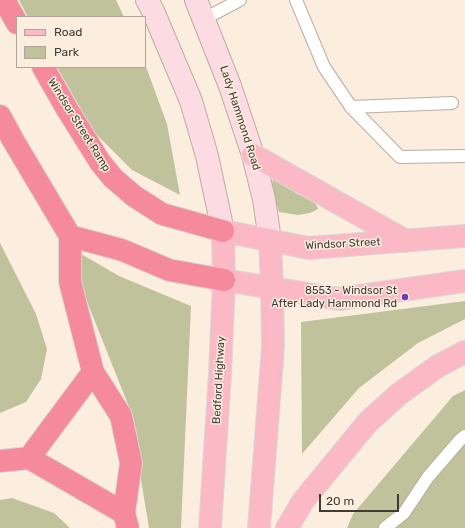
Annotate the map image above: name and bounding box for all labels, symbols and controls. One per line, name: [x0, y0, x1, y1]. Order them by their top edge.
legend: [16, 16, 146, 68]
text: Road: [54, 25, 82, 39]
text: Park: [54, 45, 79, 59]
street label: Lady Hammond Road: [217, 64, 263, 172]
street label: Windsor Street Ramp: [45, 76, 113, 174]
street label: Windsor Street: [305, 235, 381, 253]
place label: 8553 - Windsor St After Lady Hammond Rd: [271, 284, 397, 310]
marker: 8553 - Windsor St After Lady Hammond Rd: [400, 292, 410, 302]
street label: Bedford Highway: [210, 336, 228, 424]
scale bar: [321, 486, 401, 512]
text: 20 m: [326, 494, 354, 508]

